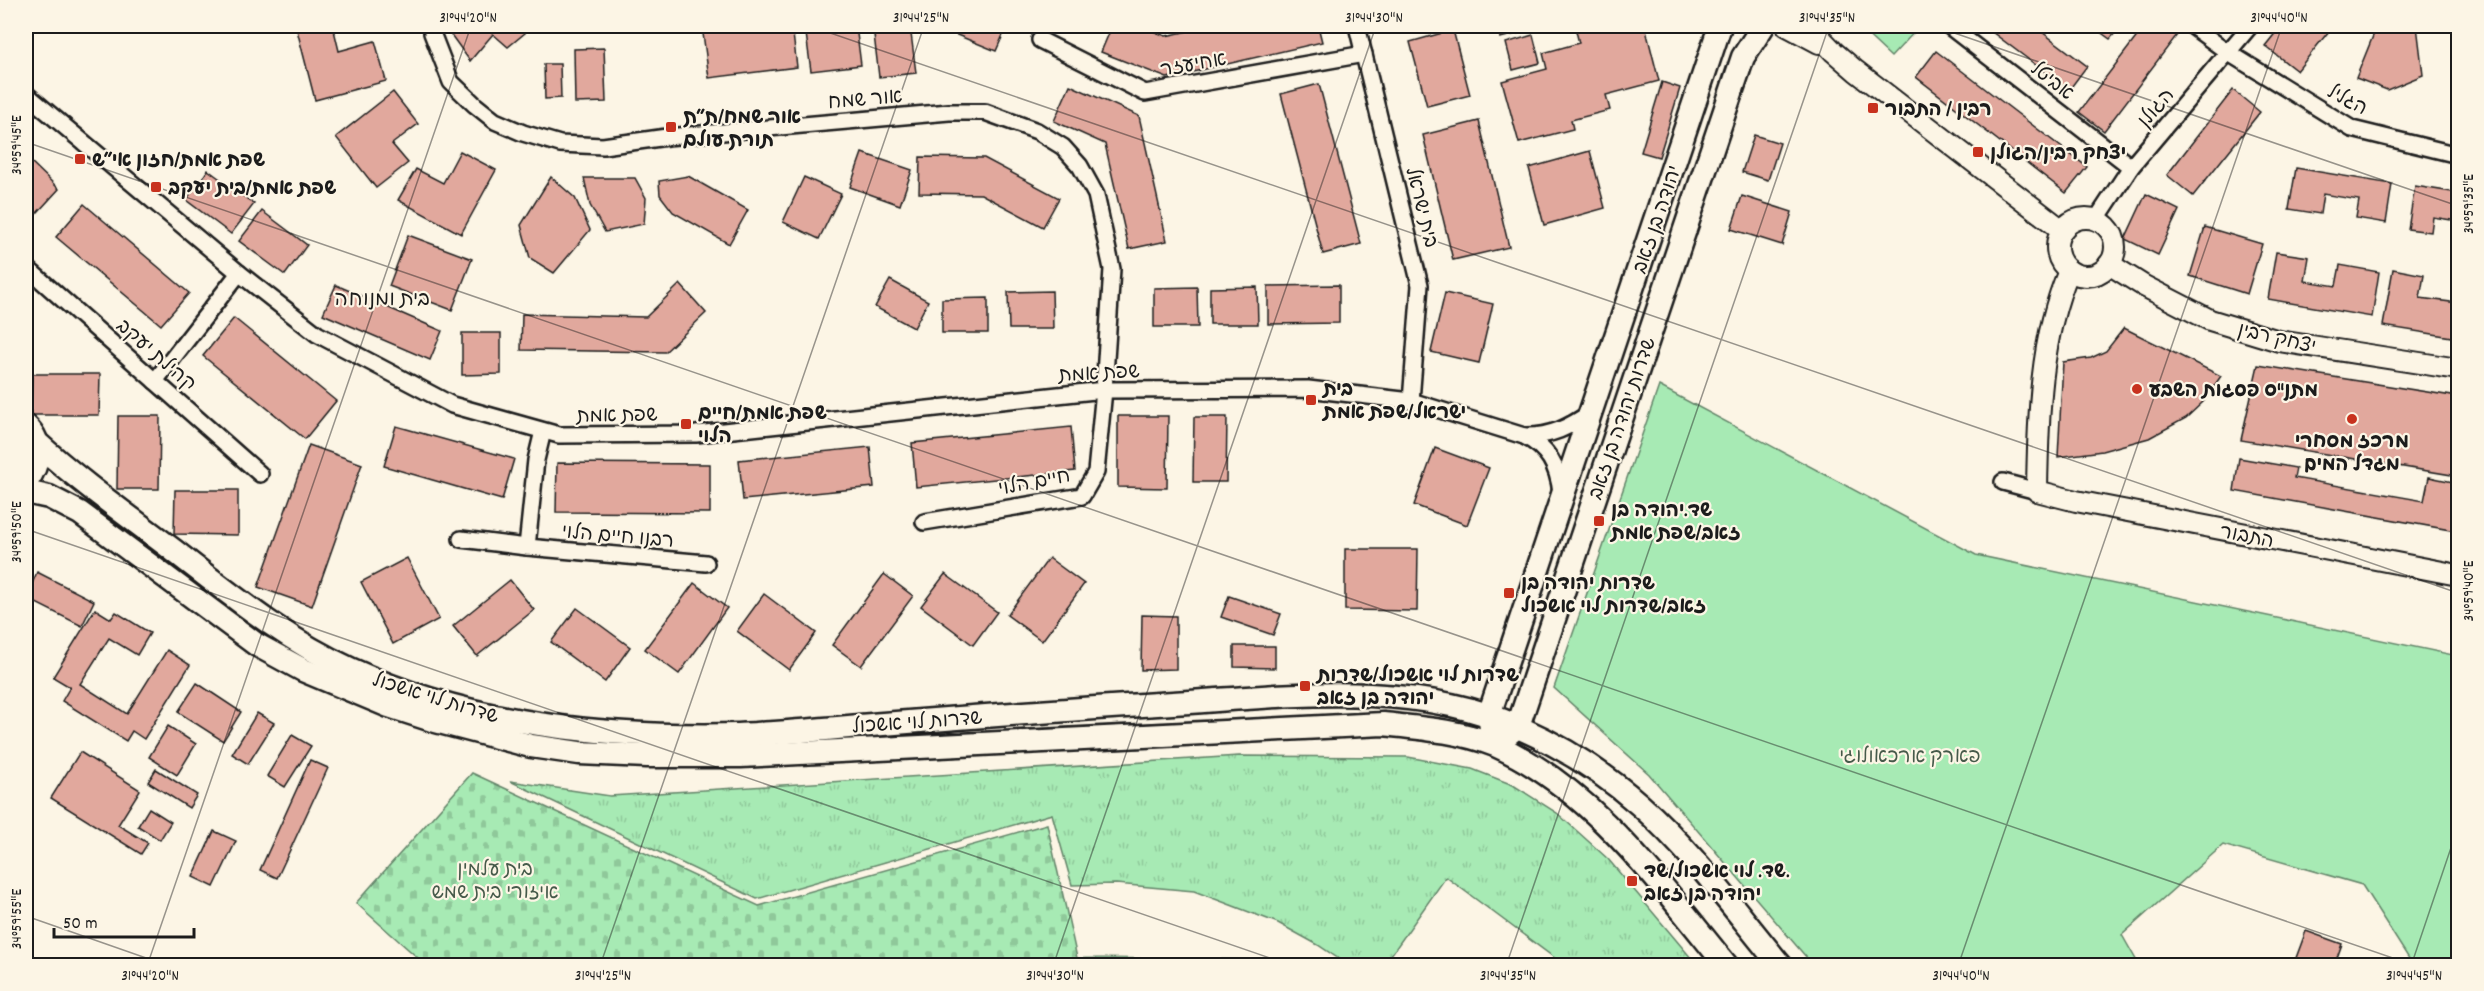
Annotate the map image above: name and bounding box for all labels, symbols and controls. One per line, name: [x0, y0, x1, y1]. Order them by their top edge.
text: 31°44'20"N: [439, 8, 497, 30]
text: 31°44'25"N: [893, 8, 949, 30]
text: 31°44'30"N: [1345, 8, 1403, 30]
text: 31°44'35"N: [1799, 8, 1855, 30]
text: 31°44'40"N: [2250, 8, 2308, 30]
street label: אחיעזר: [1158, 46, 1229, 86]
street label: אביטל: [2024, 57, 2079, 108]
street label: הגליל: [2322, 79, 2372, 124]
street label: הגולן: [2132, 83, 2182, 135]
street label: אור שמח: [827, 84, 904, 118]
place label: רבין / התבור: [1885, 97, 1992, 125]
marker: רבין / התבור: [1866, 101, 1880, 115]
place label: אור שמח/ת״ת תורת עולם: [683, 105, 801, 156]
text: 34°59'45"E: [7, 115, 29, 175]
marker: אור שמח/ת״ת תורת עולם: [664, 120, 678, 134]
place label: יצחק רבין/הגולן: [1990, 141, 2126, 169]
marker: יצחק רבין/הגולן: [1971, 145, 1985, 159]
place label: שפת אמת/חזון אי״ש: [92, 148, 265, 176]
marker: שפת אמת/חזון אי״ש: [73, 152, 87, 166]
street label: יהודה בן זאב: [1627, 162, 1690, 278]
street label: בית ישראל: [1397, 165, 1444, 251]
text: 34°59'35"E: [2459, 174, 2481, 234]
place label: שפת אמת/בית יעקב: [168, 176, 336, 204]
marker: שפת אמת/בית יעקב: [149, 180, 163, 194]
district label: בית ומנוחה: [334, 286, 430, 316]
street label: קהילת יעקב: [109, 314, 201, 399]
street label: יצחק רבין: [2234, 317, 2318, 363]
street label: שדרות יהודה בן זאב: [1583, 334, 1665, 504]
street label: שפת אמת: [1057, 359, 1141, 391]
place label: בית ישראל/שפת אמת: [1321, 377, 1466, 428]
place label: מתנ"ס פסגות השבע: [2149, 378, 2318, 406]
marker: מתנ"ס פסגות השבע: [2130, 382, 2144, 396]
marker: בית ישראל/שפת אמת: [1304, 393, 1318, 407]
place label: שפת אמת/חיים הלוי: [698, 401, 827, 452]
street label: שפת אמת: [575, 402, 658, 432]
marker: מרכז מסחרי מגדל המים: [2345, 412, 2359, 426]
marker: שפת אמת/חיים הלוי: [679, 417, 693, 431]
place label: מרכז מסחרי מגדל המים: [2295, 429, 2409, 480]
street label: חיים הלוי: [996, 463, 1073, 505]
place label: שד.יהודה בן זאב/שפת אמת: [1609, 498, 1741, 549]
text: 34°59'50"E: [7, 501, 29, 563]
marker: שד.יהודה בן זאב/שפת אמת: [1592, 514, 1606, 528]
street label: רבנו חיים הלוי: [560, 519, 675, 557]
street label: התבור: [2217, 519, 2276, 557]
text: 34°59'40"E: [2459, 560, 2481, 622]
place label: שדרות יהודה בן זאב/שדרות לוי אשכול: [1521, 571, 1706, 622]
marker: שדרות יהודה בן זאב/שדרות לוי אשכול: [1502, 586, 1516, 600]
place label: שדרות לוי אשכול/שדרות יהודה בן זאב: [1315, 663, 1519, 714]
street label: שדרות לוי אשכול: [368, 667, 502, 732]
marker: שדרות לוי אשכול/שדרות יהודה בן זאב: [1298, 679, 1312, 693]
street label: שדרות לוי אשכול: [851, 705, 984, 743]
park label: פארק ארכאולוגי: [1839, 744, 1981, 772]
park label: בית עלמין איזורי בית שמש: [432, 857, 558, 908]
place label: שד. לוי אשכול/שד. יהודה בן זאב: [1643, 859, 1790, 910]
marker: שד. לוי אשכול/שד. יהודה בן זאב: [1625, 874, 1639, 888]
text: 34°59'55"E: [7, 889, 29, 949]
scale bar: [54, 901, 194, 939]
text: 50 m: [63, 912, 98, 937]
text: 31°44'20"N: [121, 966, 179, 988]
text: 31°44'25"N: [575, 966, 631, 988]
text: 31°44'30"N: [1026, 966, 1084, 988]
text: 31°44'35"N: [1480, 966, 1536, 988]
text: 31°44'40"N: [1932, 966, 1990, 988]
text: 31°44'45"N: [2386, 966, 2442, 988]

